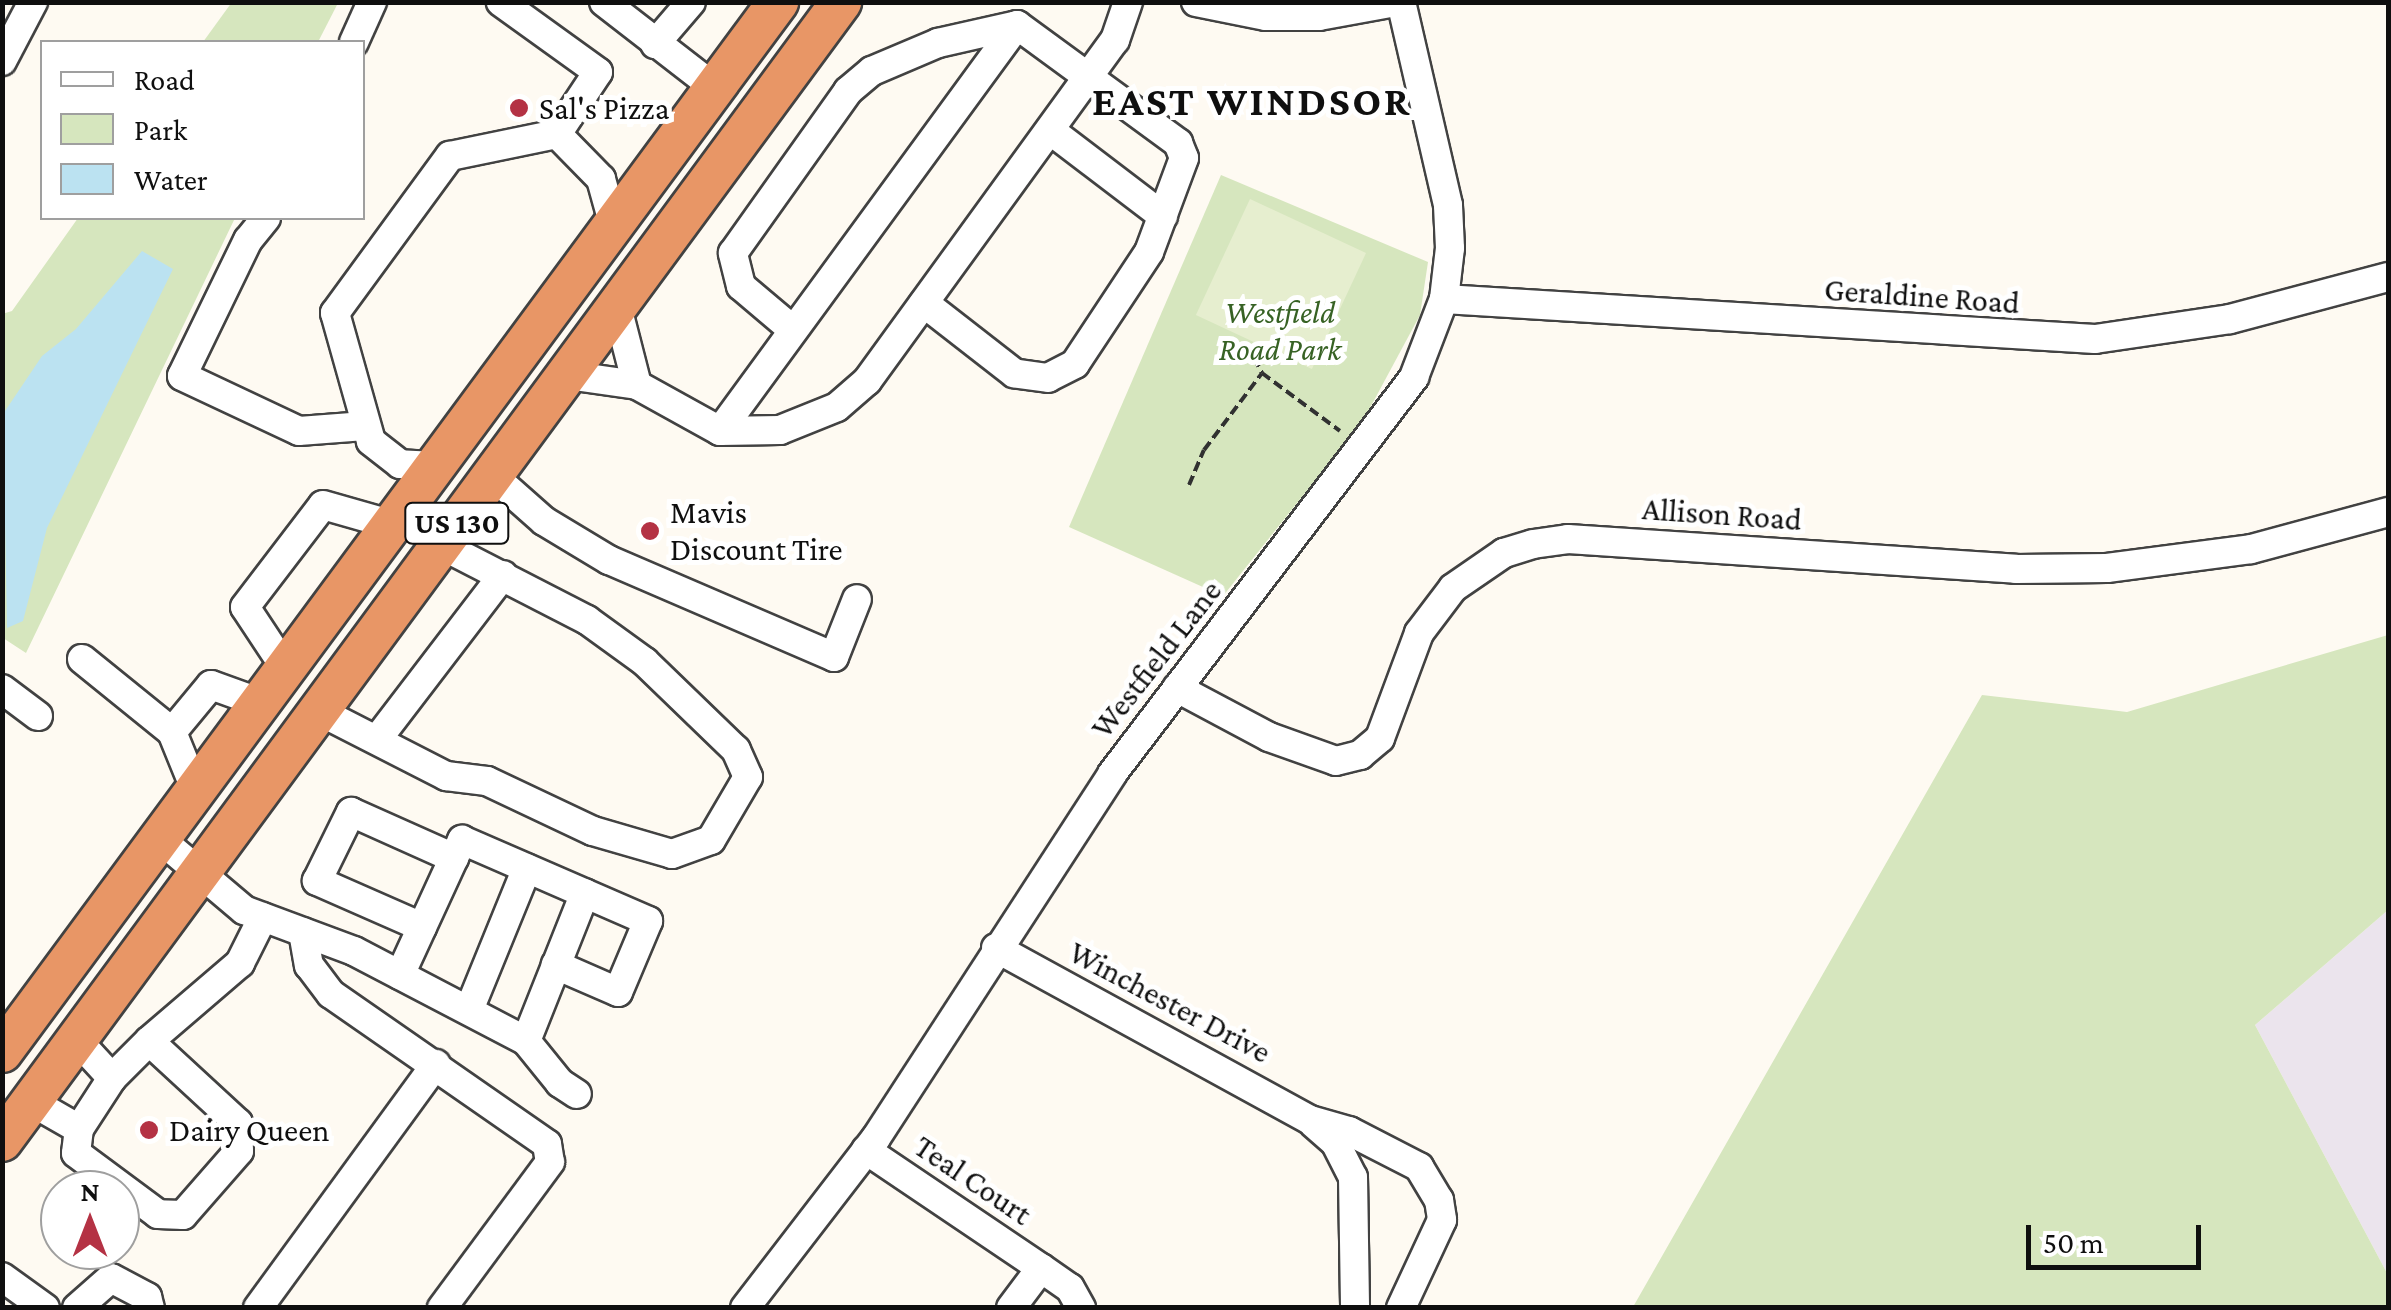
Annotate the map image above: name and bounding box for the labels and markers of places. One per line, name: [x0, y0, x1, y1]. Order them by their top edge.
place label: Sal's Pizza: [539, 89, 669, 127]
marker: Sal's Pizza: [508, 97, 530, 119]
place label: Mavis Discount Tire: [670, 494, 843, 569]
marker: Mavis Discount Tire: [639, 520, 661, 542]
place label: Dairy Queen: [169, 1111, 329, 1149]
marker: Dairy Queen: [138, 1119, 160, 1141]

